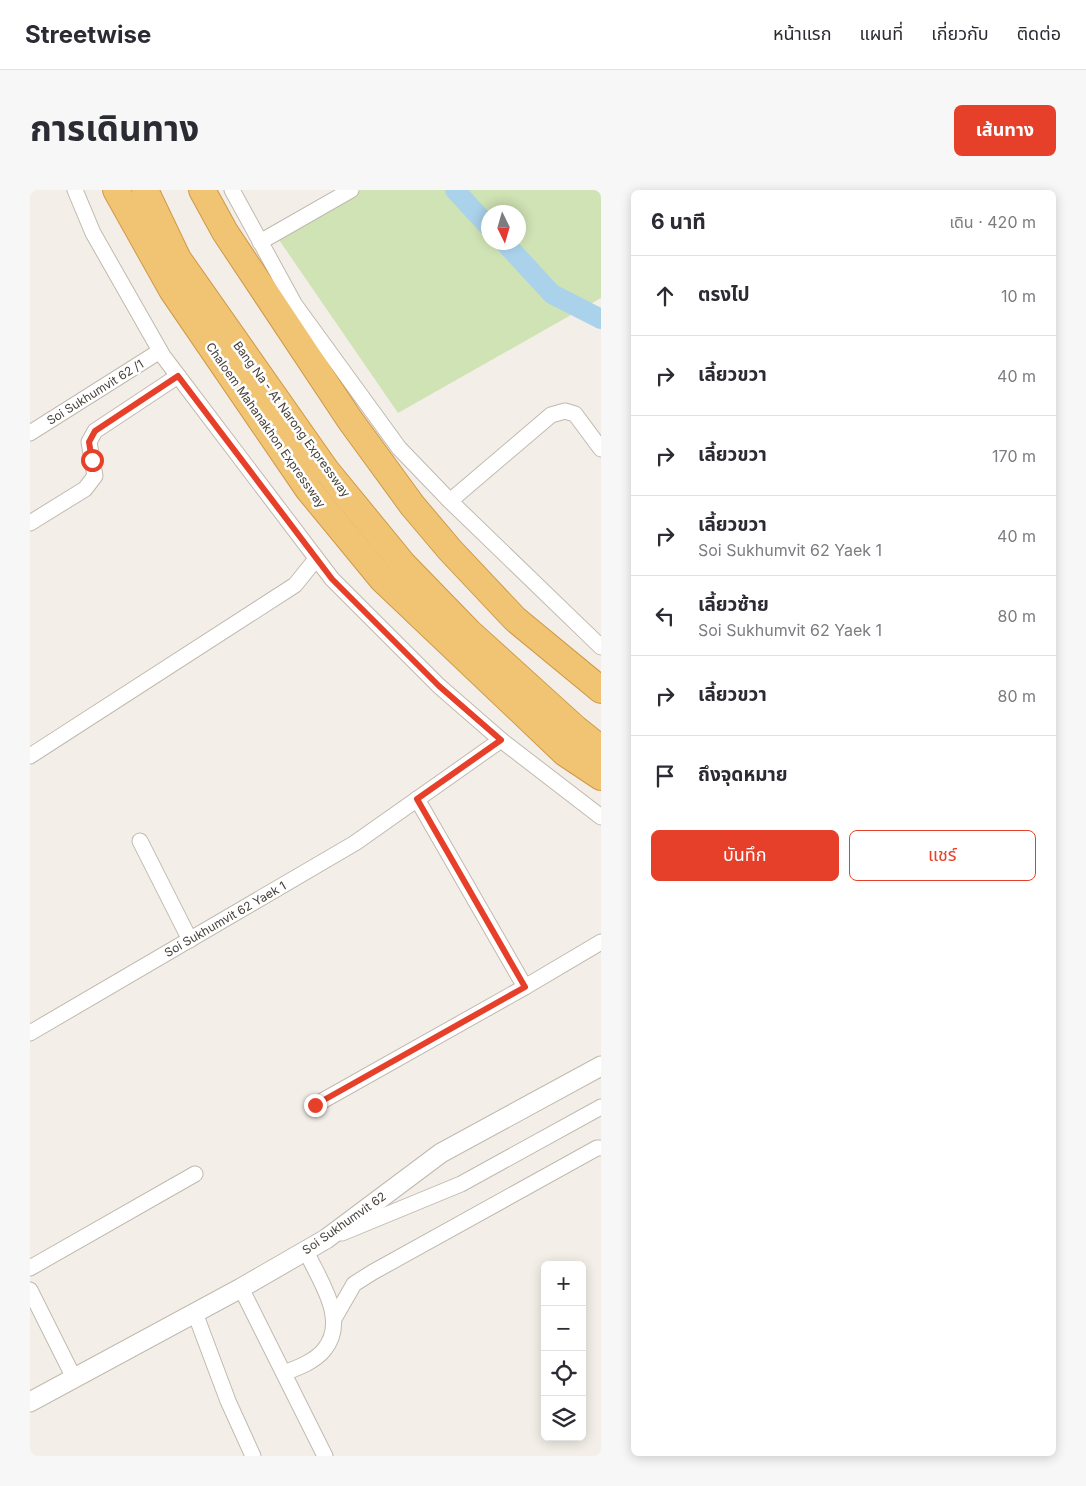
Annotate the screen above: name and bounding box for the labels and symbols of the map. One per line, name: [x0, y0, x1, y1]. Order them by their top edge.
north arrow: [481, 205, 526, 250]
street label: Bang Na - At Narong Expressway: [230, 338, 354, 500]
street label: Chaloem Mahanakhon Expressway: [203, 339, 329, 511]
street label: Soi Sukhumvit 62 /1: [44, 356, 146, 428]
route start: [81, 449, 104, 472]
street label: Soi Sukhumvit 62 Yaek 1: [161, 878, 289, 960]
route end: [304, 1094, 327, 1117]
street label: Soi Sukhumvit 62: [299, 1189, 389, 1257]

